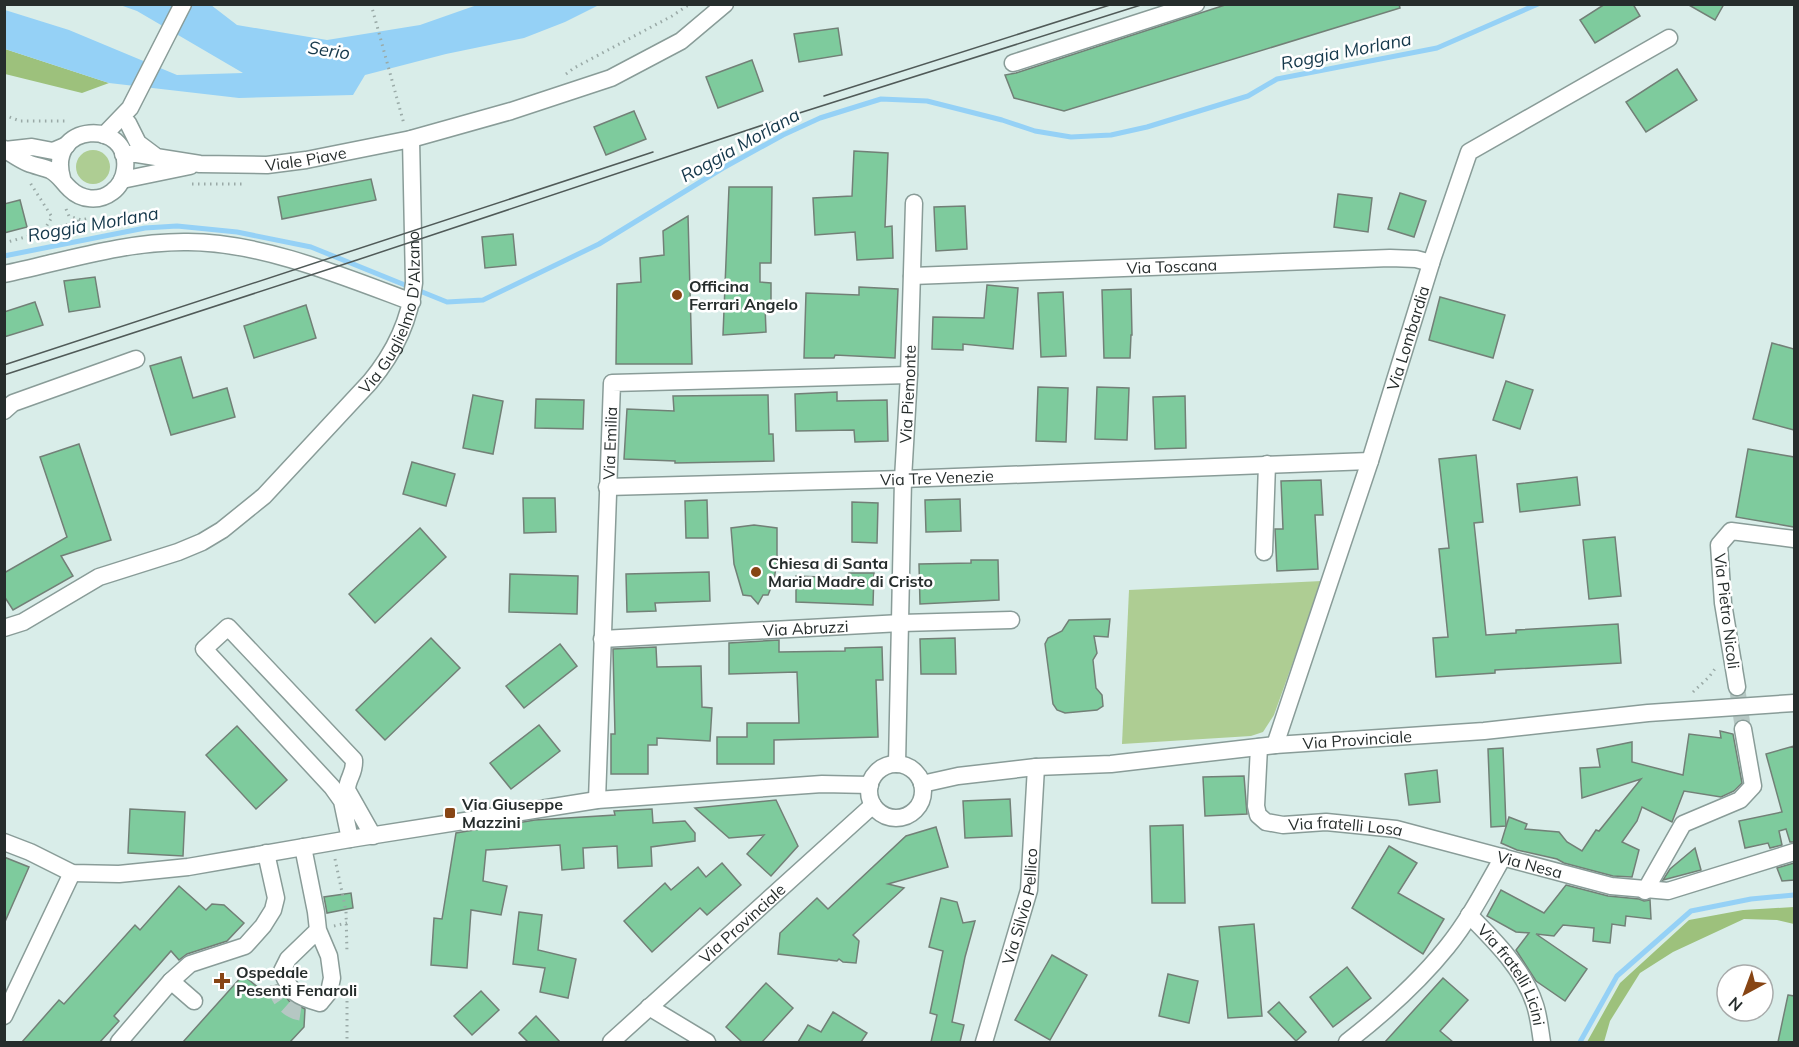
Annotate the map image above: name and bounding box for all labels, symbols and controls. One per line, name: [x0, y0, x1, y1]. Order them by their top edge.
water label: Roggia Morlana: [1279, 27, 1414, 75]
water label: Serio: [306, 35, 352, 65]
water label: Roggia Morlana: [676, 103, 804, 187]
street label: Viale Piave: [264, 142, 348, 175]
water label: Roggia Morlana: [26, 201, 161, 247]
street label: Via Guglielmo D'Alzano: [354, 231, 424, 398]
street label: Via Toscana: [1126, 255, 1218, 278]
place label: Officina Ferrari Angelo: [689, 276, 798, 314]
street label: Via Lombardia: [1382, 283, 1434, 393]
marker: Officina Ferrari Angelo: [670, 288, 684, 302]
street label: Via Piemonte: [895, 345, 920, 444]
street label: Via Emilia: [599, 406, 621, 480]
street label: Via Tre Venezie: [880, 466, 994, 490]
street label: Via Pietro Nicoli: [1710, 552, 1744, 670]
place label: Chiesa di Santa Maria Madre di Cristo: [768, 553, 933, 591]
marker: Chiesa di Santa Maria Madre di Cristo: [749, 565, 763, 579]
street label: Via Abruzzi: [762, 616, 849, 640]
street label: Via Provinciale: [1302, 726, 1412, 753]
place label: Via Giuseppe Mazzini: [461, 794, 563, 832]
marker: Via Giuseppe Mazzini: [443, 806, 457, 820]
street label: Via fratelli Losa: [1288, 812, 1405, 840]
street label: Via Nesa: [1495, 846, 1565, 883]
street label: Via Silvio Pellico: [998, 847, 1041, 967]
street label: Via Provinciale: [695, 879, 790, 967]
street label: Via fratelli Licini: [1473, 920, 1549, 1027]
place label: Ospedale Pesenti Fenaroli: [236, 962, 357, 1000]
north arrow: [1715, 963, 1775, 1023]
marker: Ospedale Pesenti Fenaroli: [213, 972, 231, 990]
text: N: [1724, 993, 1746, 1016]

